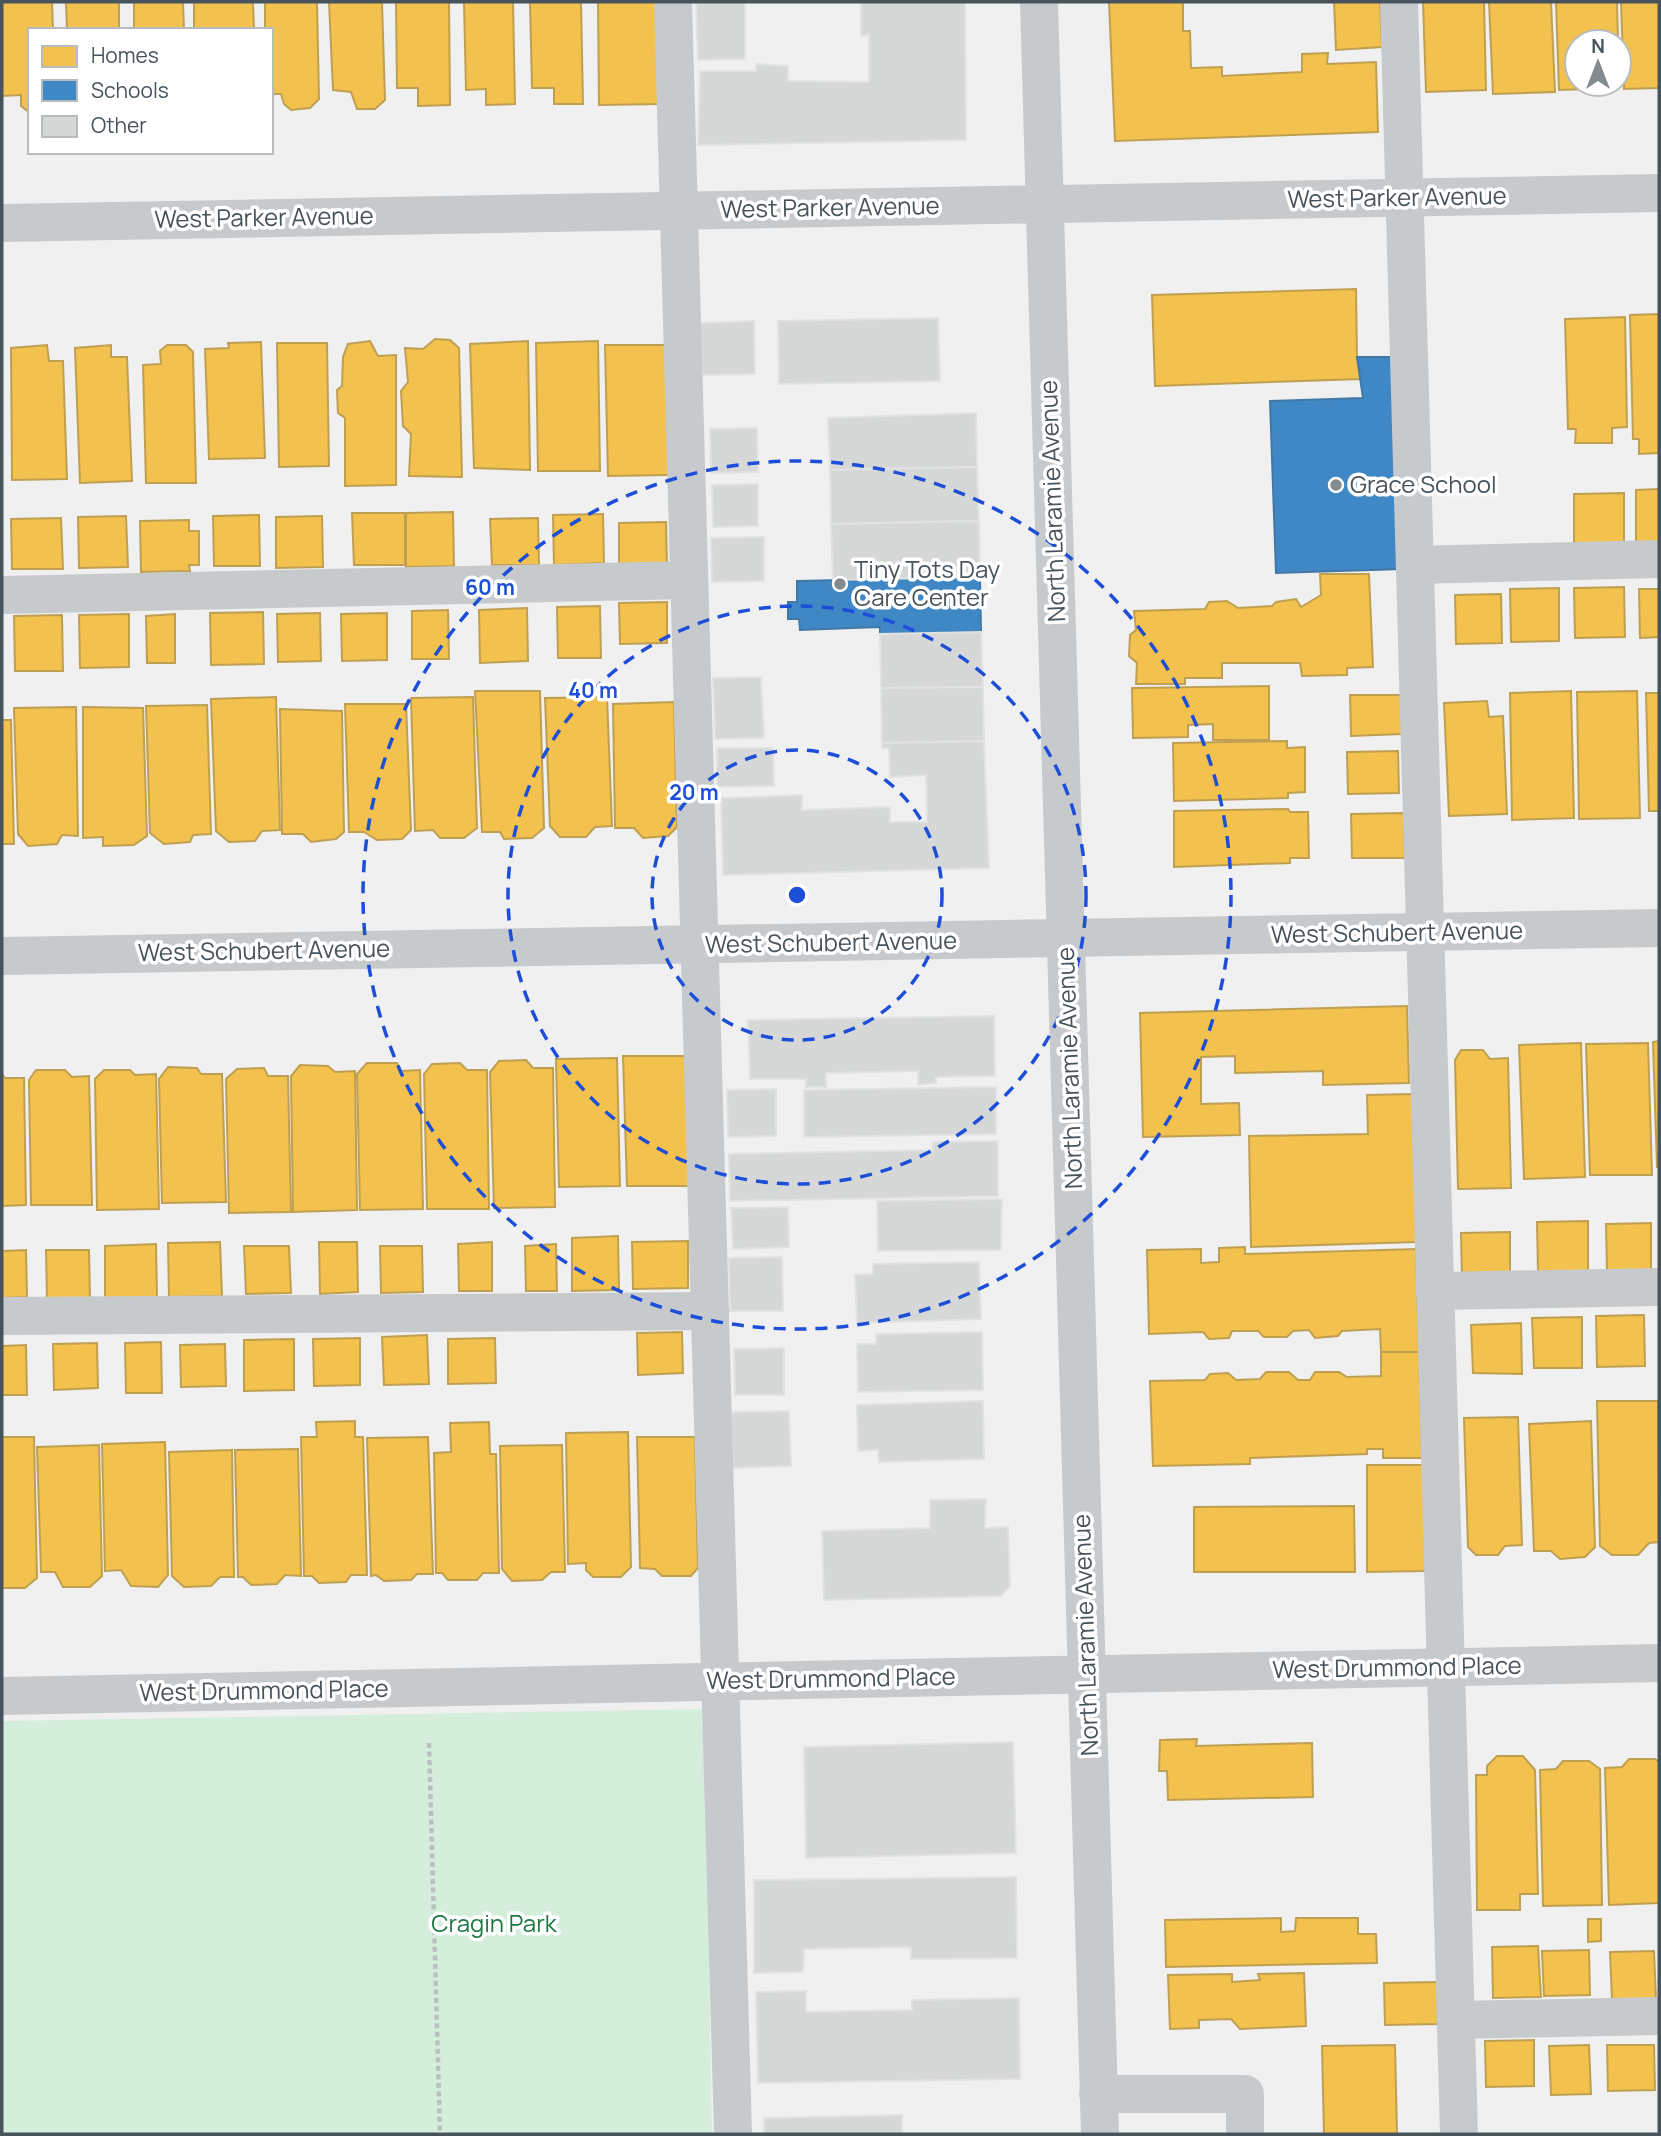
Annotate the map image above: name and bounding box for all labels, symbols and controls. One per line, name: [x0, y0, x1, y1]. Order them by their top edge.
legend: [28, 28, 273, 154]
north arrow: [1563, 28, 1633, 98]
text: N: [1591, 33, 1605, 59]
text: Homes: [91, 41, 159, 69]
text: Schools: [91, 76, 169, 104]
text: Other: [91, 111, 147, 139]
street label: West Parker Avenue: [1287, 178, 1507, 215]
street label: West Parker Avenue: [720, 188, 940, 225]
street label: West Parker Avenue: [154, 198, 374, 235]
street label: North Laramie Avenue: [1031, 380, 1072, 623]
place label: Grace School: [1350, 467, 1497, 500]
marker: Grace School: [1328, 477, 1344, 493]
place label: Tiny Tots Day Care Center: [854, 552, 1000, 613]
text: 60 m: [465, 573, 515, 601]
marker: Tiny Tots Day Care Center: [832, 576, 848, 592]
text: 40 m: [568, 676, 618, 704]
text: 20 m: [669, 778, 719, 806]
centre of rings: [785, 883, 809, 907]
street label: West Schubert Avenue: [1271, 913, 1523, 950]
street label: West Schubert Avenue: [705, 923, 957, 960]
street label: West Schubert Avenue: [138, 931, 390, 968]
street label: North Laramie Avenue: [1048, 947, 1089, 1190]
street label: North Laramie Avenue: [1064, 1514, 1105, 1757]
street label: West Drummond Place: [1272, 1648, 1522, 1685]
street label: West Drummond Place: [706, 1659, 956, 1696]
street label: West Drummond Place: [139, 1671, 389, 1708]
park label: Cragin Park: [431, 1906, 558, 1939]

